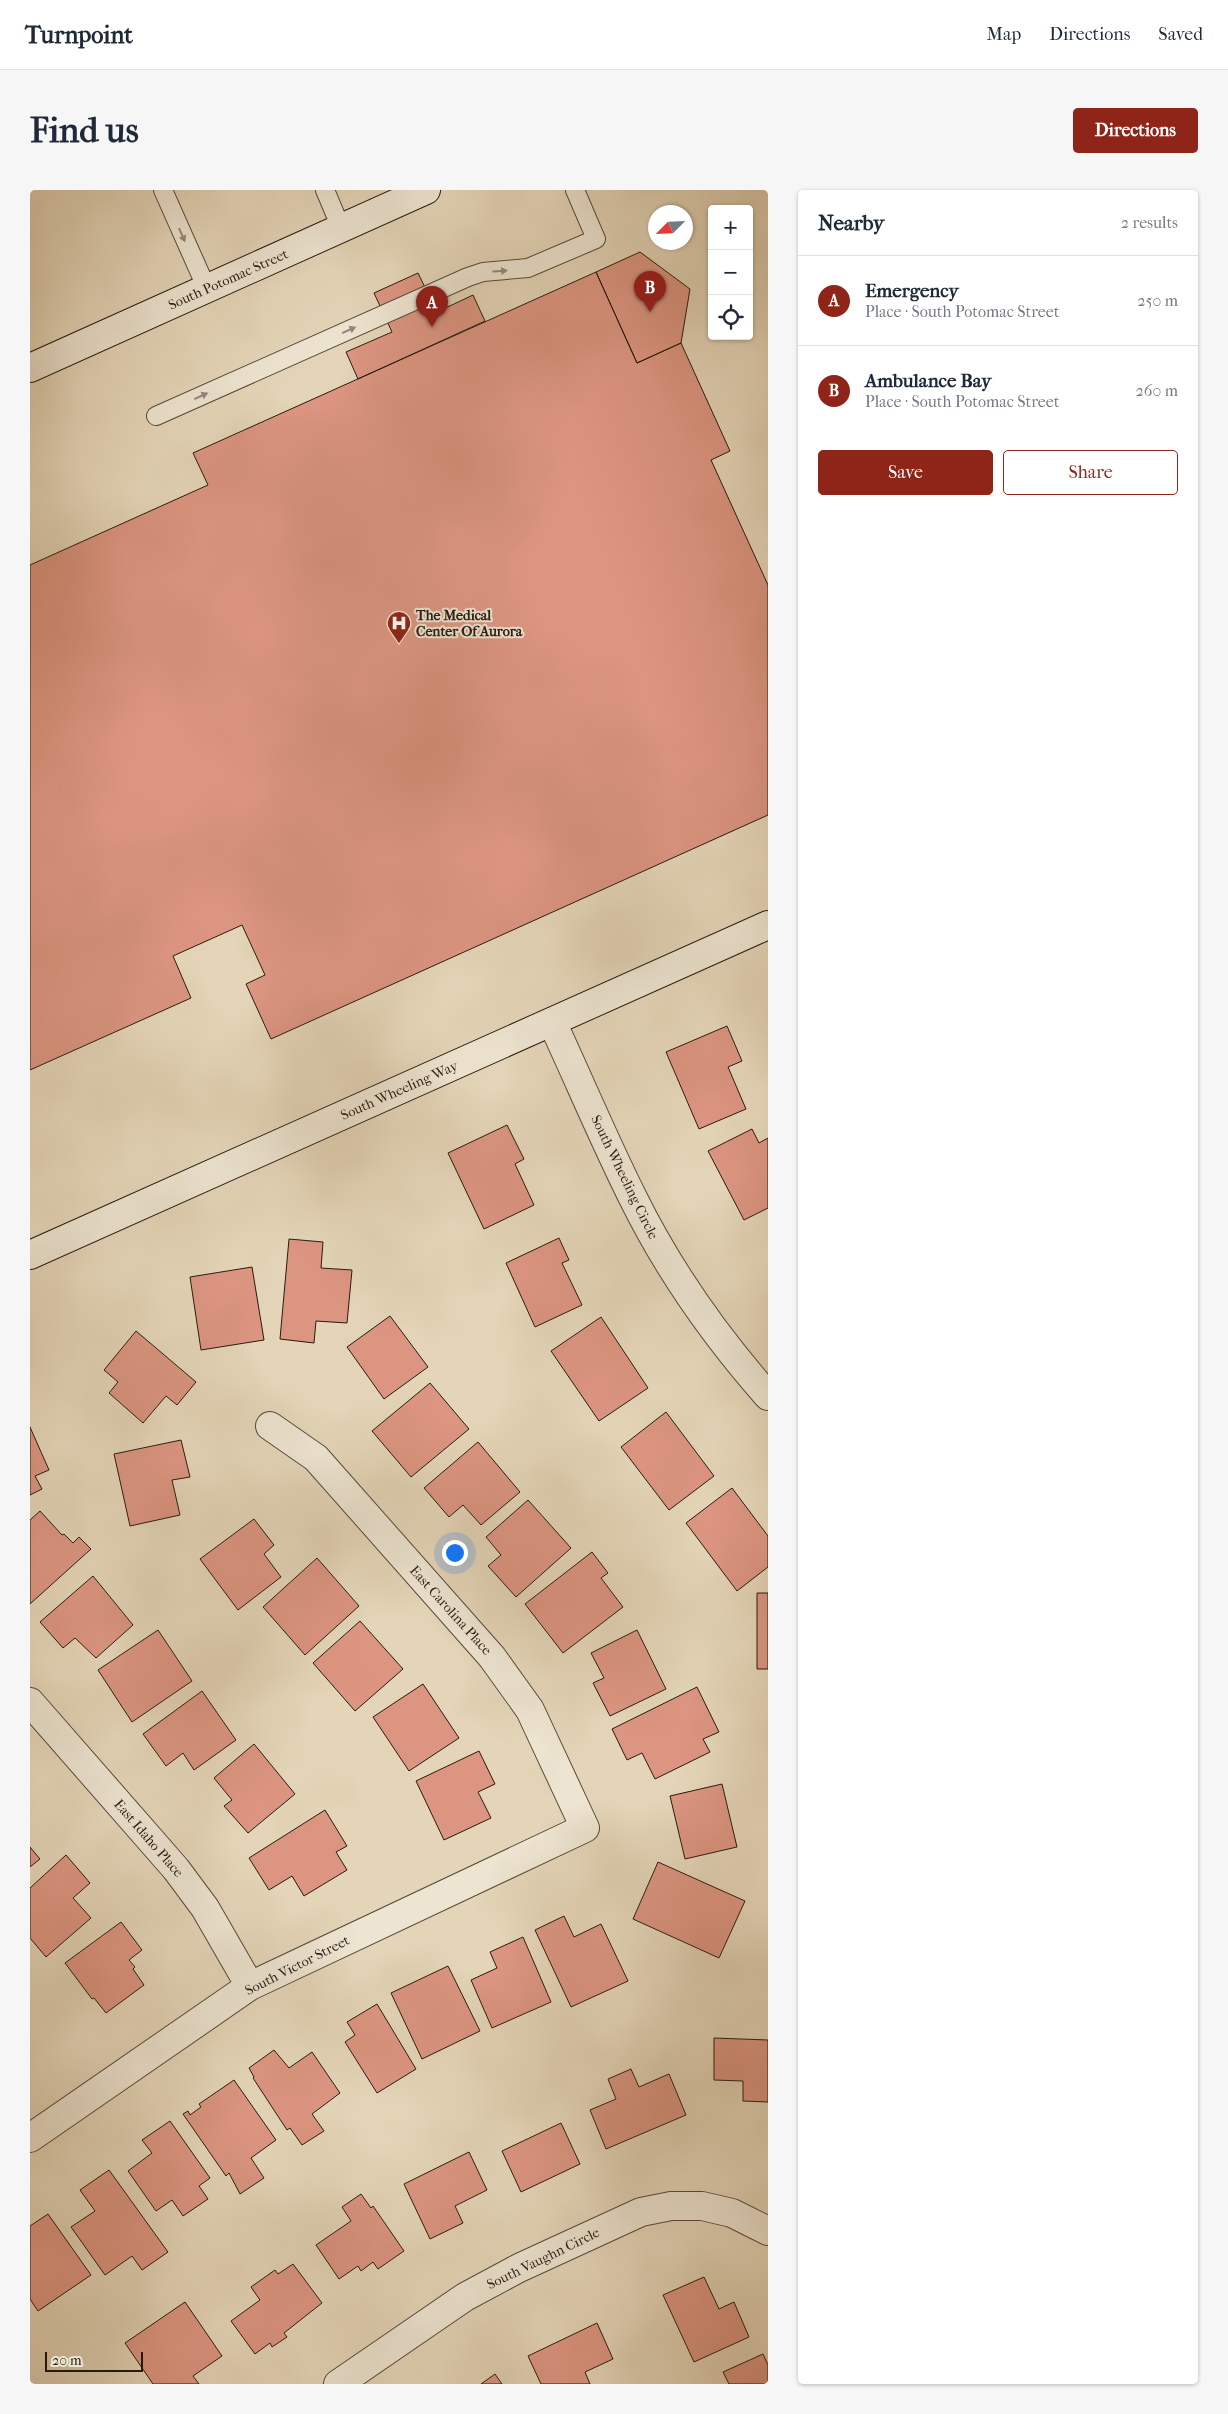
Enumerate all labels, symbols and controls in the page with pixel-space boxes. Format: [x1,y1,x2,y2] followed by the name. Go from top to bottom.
[25,21,133,49] text: Turnpoint
[987,24,1021,45] text: Map
[1049,24,1130,45] text: Directions
[1158,24,1203,45] text: Saved
[1073,108,1198,153] button: Directions
[30,110,139,151] text: Find us
[648,205,693,250] north arrow
[708,205,753,340] map controls
[708,205,753,250] button: +
[818,211,884,235] text: Nearby
[1121,213,1178,232] text: 2 results
[179,228,187,242] one-way arrow
[166,245,291,314] street label: South Potomac Street
[708,250,753,295] button: −
[492,267,508,275] one-way arrow
[634,271,666,312] pin: B
[865,280,959,302] text: Emergency
[416,286,448,327] pin: A
[829,291,839,310] text: A
[1137,291,1178,310] text: 250 m
[708,295,753,340] button: locate
[865,302,1059,321] text: Place · South Potomac Street
[342,325,356,333] one-way arrow
[865,370,991,392] text: Ambulance Bay
[829,381,839,400] text: B
[1136,381,1178,400] text: 260 m
[194,392,208,400] one-way arrow
[865,392,1059,411] text: Place · South Potomac Street
[818,450,993,495] button: Save
[1003,450,1178,495] button: Share
[415,607,523,640] place label: The Medical Center Of Aurora
[386,610,412,644] hospital icon: The Medical Center Of Aurora
[338,1057,461,1124] street label: South Wheeling Way
[587,1112,662,1242] street label: South Wheeling Circle
[442,1540,468,1566] your location
[406,1562,495,1659] street label: East Carolina Place
[110,1796,187,1881] street label: East Idaho Place
[242,1932,352,1999] street label: South Victor Street
[484,2224,602,2293] street label: South Vaughn Circle
[45,2349,142,2372] scale bar
[52,2352,82,2369] text: 20 m

